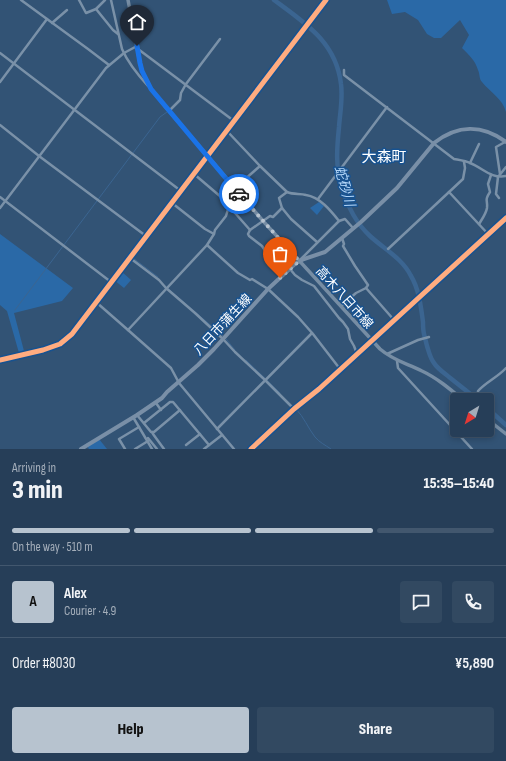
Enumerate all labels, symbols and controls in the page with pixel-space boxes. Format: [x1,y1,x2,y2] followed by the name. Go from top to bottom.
[120,5,154,46] pin
[126,11,148,33] icon: home
[361,148,407,167] district label: 大森町
[331,164,359,211] water label: 蛇砂川
[219,174,259,214] courier
[228,183,250,205] icon: car
[263,237,297,278] pin
[269,243,291,265] icon: bag
[312,263,376,332] street label: 高木八日市線
[190,291,255,359] street label: 八日市蒲生線
[450,393,494,437] north arrow
[450,393,494,437] map controls
[12,460,56,476] text: Arriving in
[424,474,494,493] text: 15:35–15:40
[12,475,63,506] text: 3 min
[12,539,93,555] text: On the way · 510 m
[400,581,442,623] button: chat
[452,581,494,623] button: phone
[64,584,87,603] text: Alex
[29,592,37,611] text: A
[64,603,116,619] text: Courier · 4.9
[12,654,76,673] text: Order #8030
[455,654,494,673] text: ¥5,890
[12,707,249,753] button: Help
[257,707,494,753] button: Share

